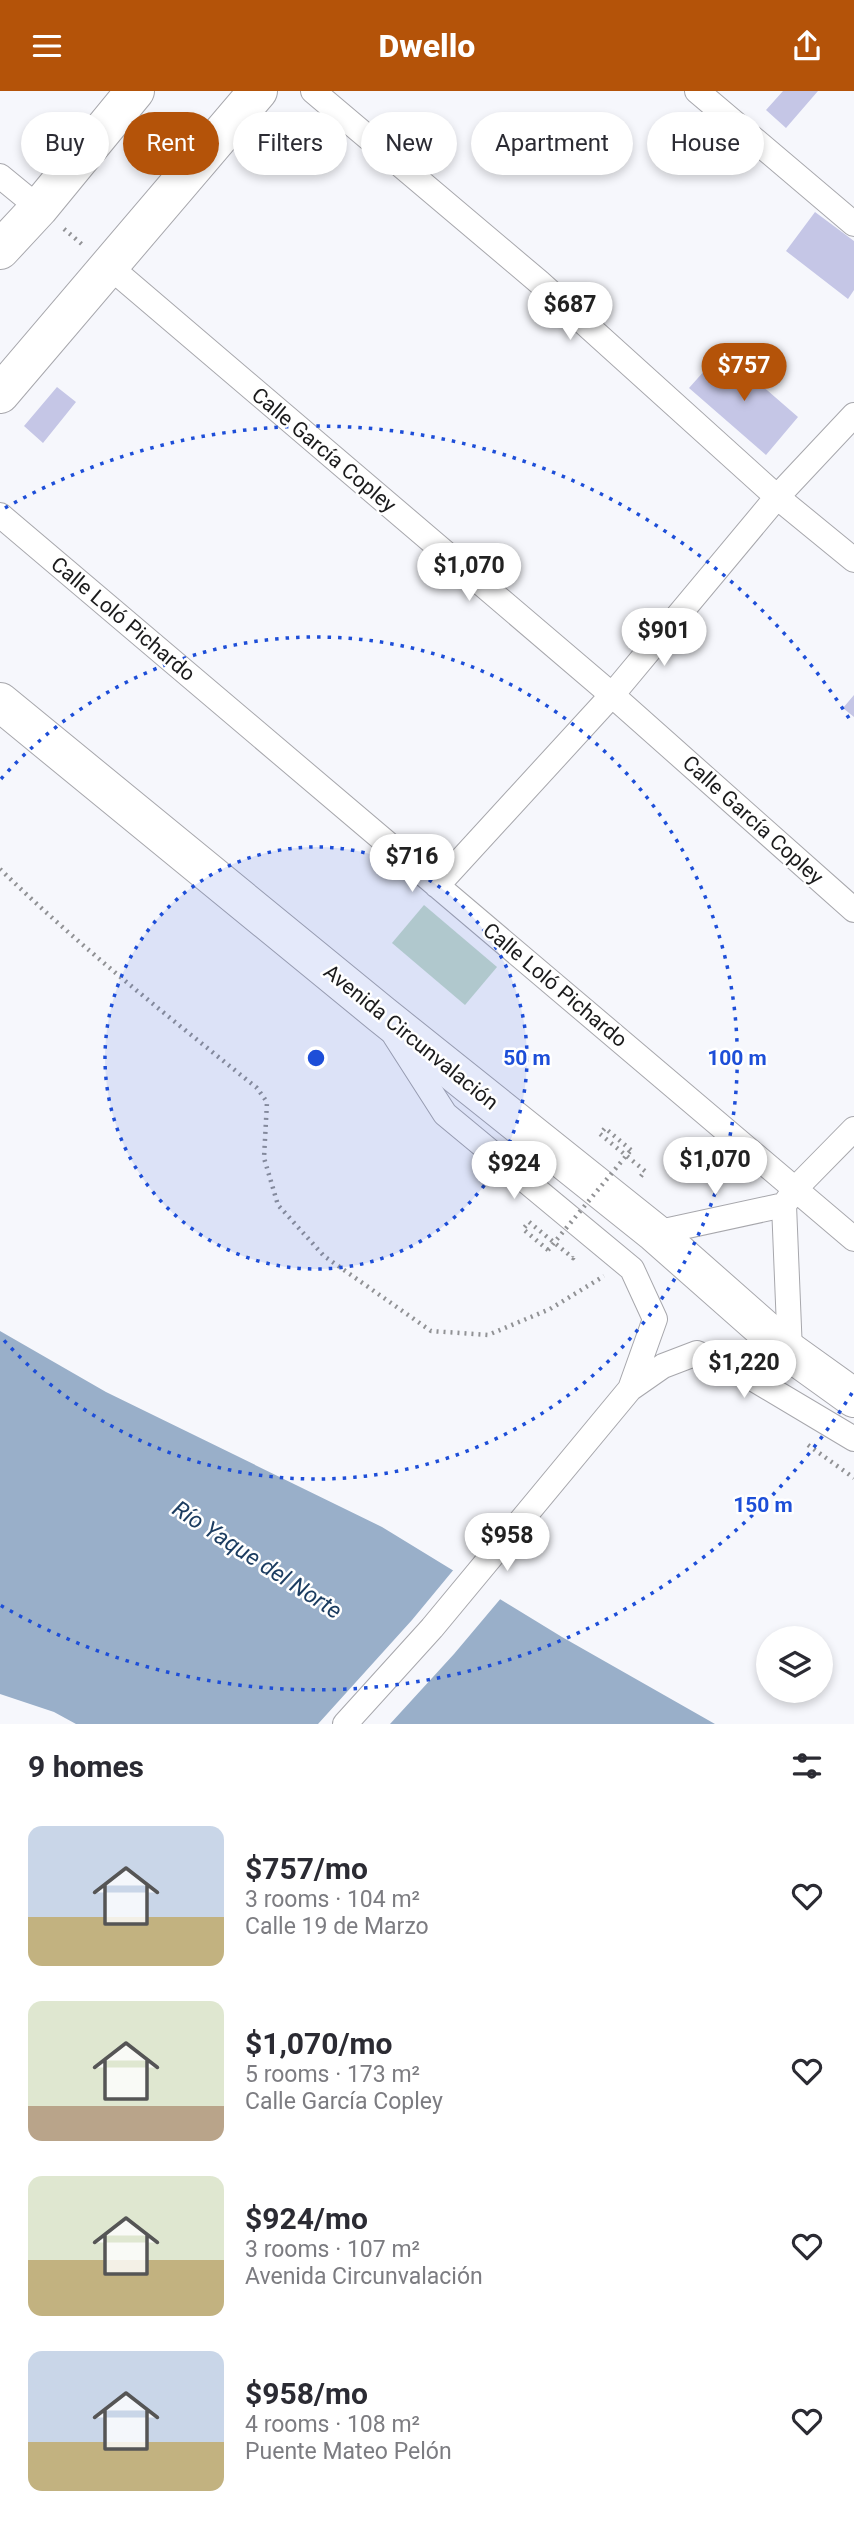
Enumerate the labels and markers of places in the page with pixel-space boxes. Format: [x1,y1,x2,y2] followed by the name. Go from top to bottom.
[529,282,611,342] pin: $687
[703,343,785,403] pin: $757
[412,543,526,603] pin: $1,070
[623,609,705,668] pin: $901
[371,835,453,894] pin: $716
[304,1046,328,1070] centre of rings
[658,1137,772,1197] pin: $1,070
[473,1141,555,1201] pin: $924
[687,1341,801,1400] pin: $1,220
[466,1513,548,1573] pin: $958

